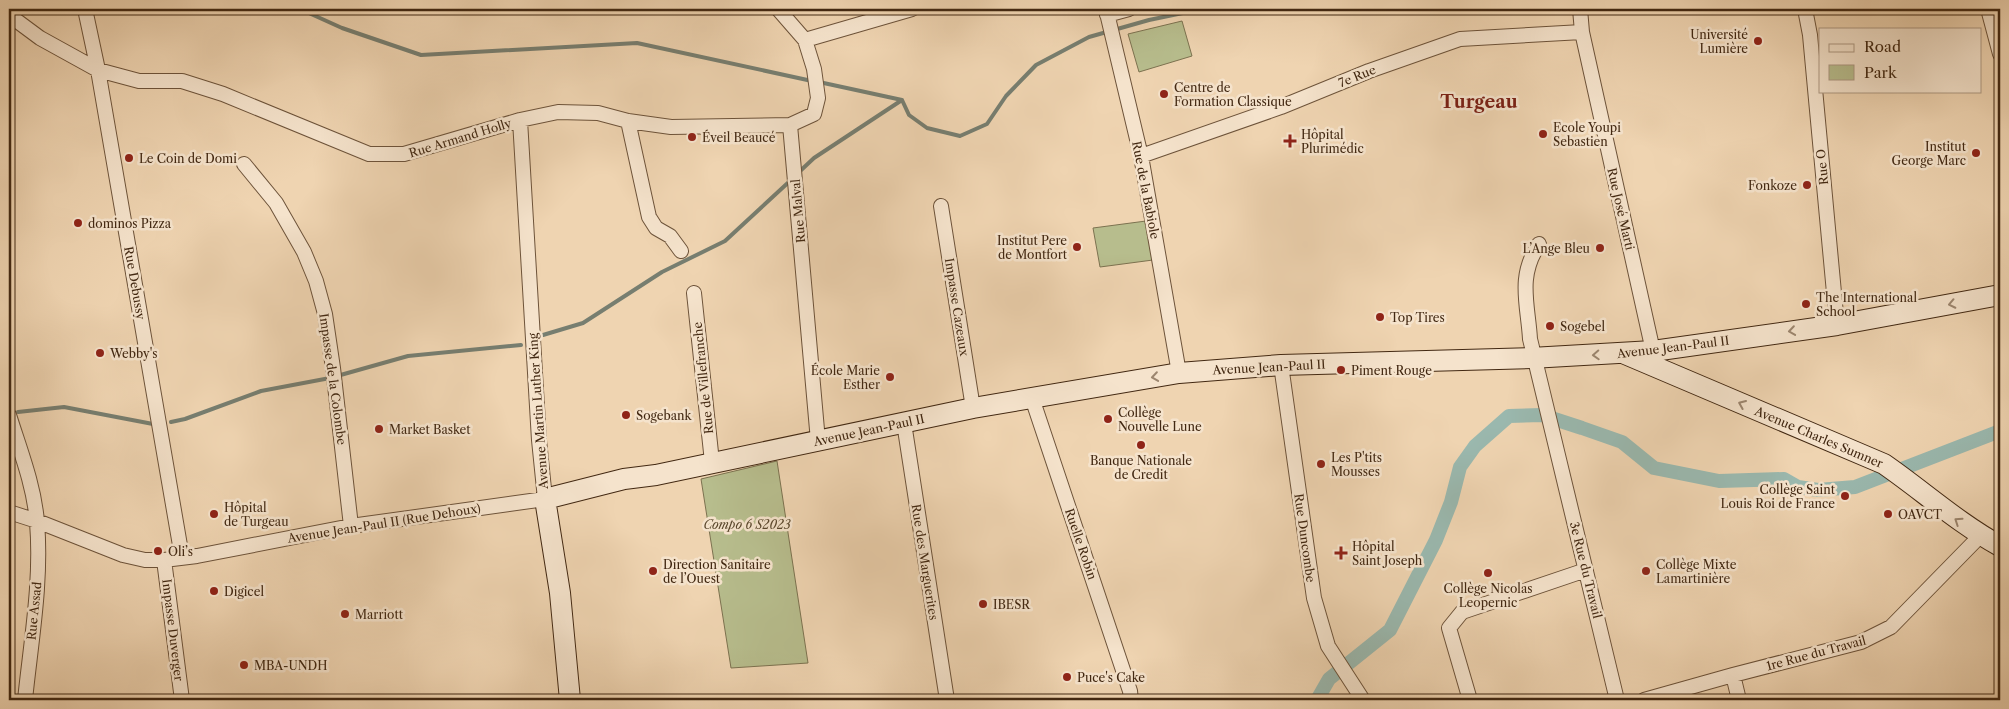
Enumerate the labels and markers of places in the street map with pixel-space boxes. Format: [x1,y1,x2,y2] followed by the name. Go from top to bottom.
[1690,27,1748,56] place label: Université Lumière
[1752,35,1764,47] marker: Université Lumière
[1174,80,1292,109] place label: Centre de Formation Classique
[1158,88,1170,100] marker: Centre de Formation Classique
[1553,120,1621,149] place label: Ecole Youpi Sebastien
[1301,127,1364,156] place label: Hôpital Plurimédic
[1537,128,1549,140] marker: Ecole Youpi Sebastien
[702,129,776,145] place label: Éveil Beaucé
[686,131,698,143] marker: Éveil Beaucé
[1283,134,1297,148] marker: Hôpital Plurimédic
[1892,139,1967,168] place label: Institut George Marc
[1970,147,1982,159] marker: Institut George Marc
[139,151,237,166] place label: Le Coin de Domi
[123,152,135,164] marker: Le Coin de Domi
[1748,178,1797,193] place label: Fonkoze
[1801,179,1813,191] marker: Fonkoze
[88,216,172,231] place label: dominos Pizza
[72,217,84,229] marker: dominos Pizza
[997,233,1068,262] place label: Institut Pere de Montfort
[1071,241,1083,253] marker: Institut Pere de Montfort
[1522,241,1591,256] place label: L’Ange Bleu
[1594,242,1606,254] marker: L’Ange Bleu
[1816,290,1917,319] place label: The International School
[1800,298,1812,310] marker: The International School
[1390,310,1445,325] place label: Top Tires
[1374,311,1386,323] marker: Top Tires
[1560,319,1606,334] place label: Sogebel
[1544,320,1556,332] marker: Sogebel
[109,346,157,361] place label: Webby's
[94,347,106,359] marker: Webby's
[811,362,880,392] place label: École Marie Esther
[1351,363,1432,378] place label: Piment Rouge
[1335,364,1347,376] marker: Piment Rouge
[884,371,896,383] marker: École Marie Esther
[1118,405,1202,434] place label: Collège Nouvelle Lune
[636,408,693,423] place label: Sogebank
[620,409,632,421] marker: Sogebank
[1102,413,1114,425] marker: Collège Nouvelle Lune
[389,422,471,437] place label: Market Basket
[373,423,385,435] marker: Market Basket
[1135,439,1147,451] marker: Banque Nationale de Credit
[1331,450,1382,479] place label: Les P'tits Mousses
[1090,453,1192,482] place label: Banque Nationale de Credit
[1315,458,1327,470] marker: Les P'tits Mousses
[1721,482,1836,511] place label: Collège Saint Louis Roi de France
[1839,490,1851,502] marker: Collège Saint Louis Roi de France
[224,500,289,529] place label: Hôpital de Turgeau
[1898,507,1942,522] place label: OAVCT
[208,508,220,520] marker: Hôpital de Turgeau
[1882,508,1894,520] marker: OAVCT
[1352,539,1423,568] place label: Hôpital Saint Joseph
[168,544,193,559] place label: Oli’s
[152,545,164,557] marker: Oli’s
[1334,546,1348,560] marker: Hôpital Saint Joseph
[663,557,771,586] place label: Direction Sanitaire de l’Ouest
[1656,557,1737,586] place label: Collège Mixte Lamartinière
[647,565,659,577] marker: Direction Sanitaire de l’Ouest
[1640,565,1652,577] marker: Collège Mixte Lamartinière
[1482,567,1494,579] marker: Collège Nicolas Leopernic
[1444,581,1532,610] place label: Collège Nicolas Leopernic
[224,584,264,599] place label: Digicel
[208,585,220,597] marker: Digicel
[993,597,1031,612] place label: IBESR
[977,598,989,610] marker: IBESR
[355,607,404,622] place label: Marriott
[339,608,351,620] marker: Marriott
[254,658,327,673] place label: MBA-UNDH
[238,659,250,671] marker: MBA-UNDH
[1077,670,1145,685] place label: Puce's Cake
[1061,671,1073,683] marker: Puce's Cake

